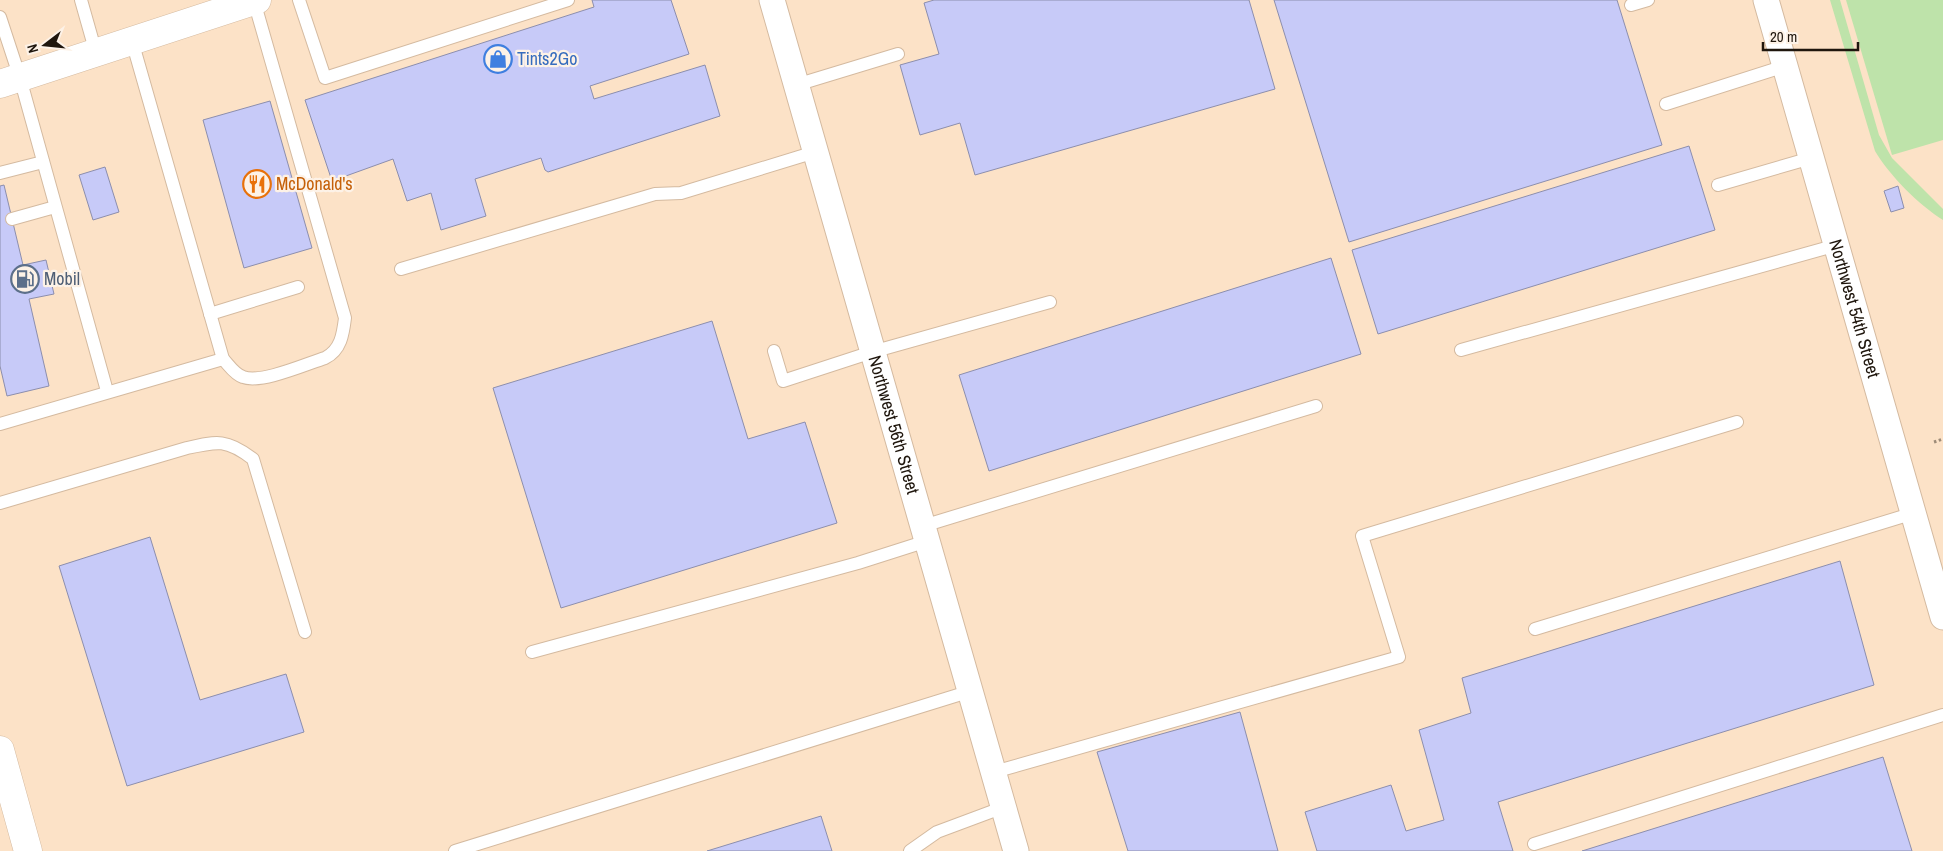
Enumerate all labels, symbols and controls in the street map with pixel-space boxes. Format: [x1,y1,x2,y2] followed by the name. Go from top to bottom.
[20,20,70,70] north arrow
[1763,20,1858,52] scale bar
[1770,26,1797,47] text: 20 m
[23,42,42,55] text: N
[483,44,513,74] shop icon: Tints2Go
[517,46,577,71] place label: Tints2Go
[242,169,272,199] restaurant icon: McDonald's
[276,171,353,196] place label: McDonald's
[1823,236,1887,381] street label: Northwest 54th Street
[10,264,40,294] fuel station icon: Mobil
[44,266,80,291] place label: Mobil
[863,353,926,497] street label: Northwest 56th Street

